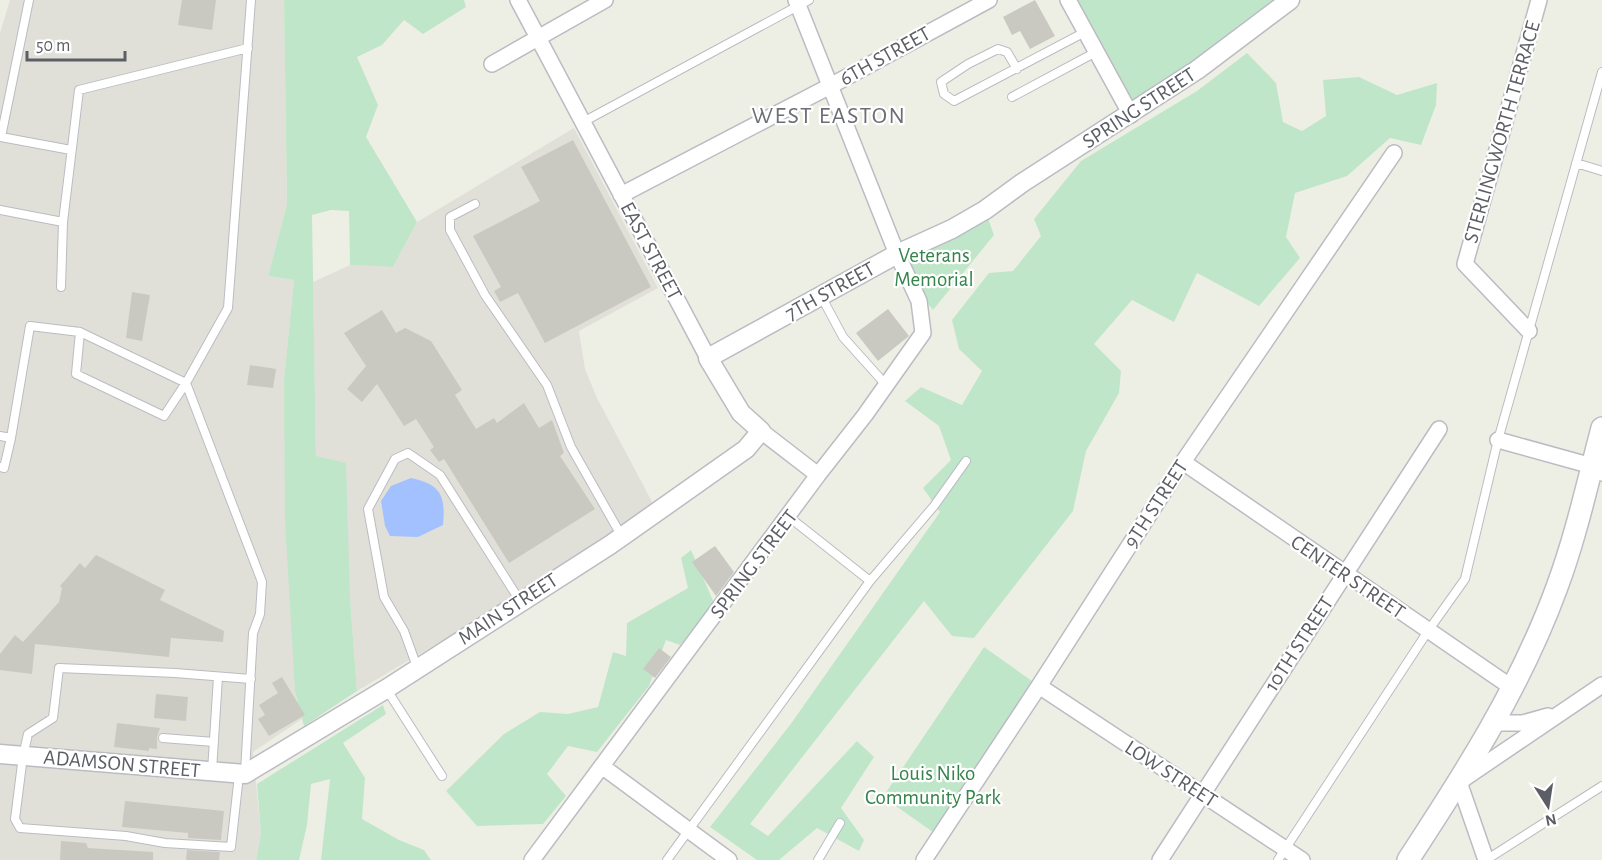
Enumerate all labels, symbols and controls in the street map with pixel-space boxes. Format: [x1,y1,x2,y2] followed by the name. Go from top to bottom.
[1460,19,1544,245] street label: STERLINGWORTH TERRACE
[836,23,934,89] street label: 6TH STREET
[27,24,124,62] scale bar
[36,37,70,55] text: 50 m
[1079,64,1199,152] street label: SPRING STREET
[752,104,906,128] district label: WEST EASTON
[616,199,686,303] street label: EAST STREET
[894,245,974,290] park label: Veterans Memorial
[782,258,878,324] street label: 7TH STREET
[1120,456,1192,552] street label: 9TH STREET
[706,506,802,622] street label: SPRING STREET
[1287,531,1409,623] street label: CENTER STREET
[454,569,562,649] street label: MAIN STREET
[1261,593,1337,695] street label: 10TH STREET
[1121,737,1221,811] street label: LOW STREET
[43,747,201,781] street label: ADAMSON STREET
[865,763,1001,808] park label: Louis Niko Community Park
[1518,776,1578,836] north arrow
[1544,811,1558,829] text: N

